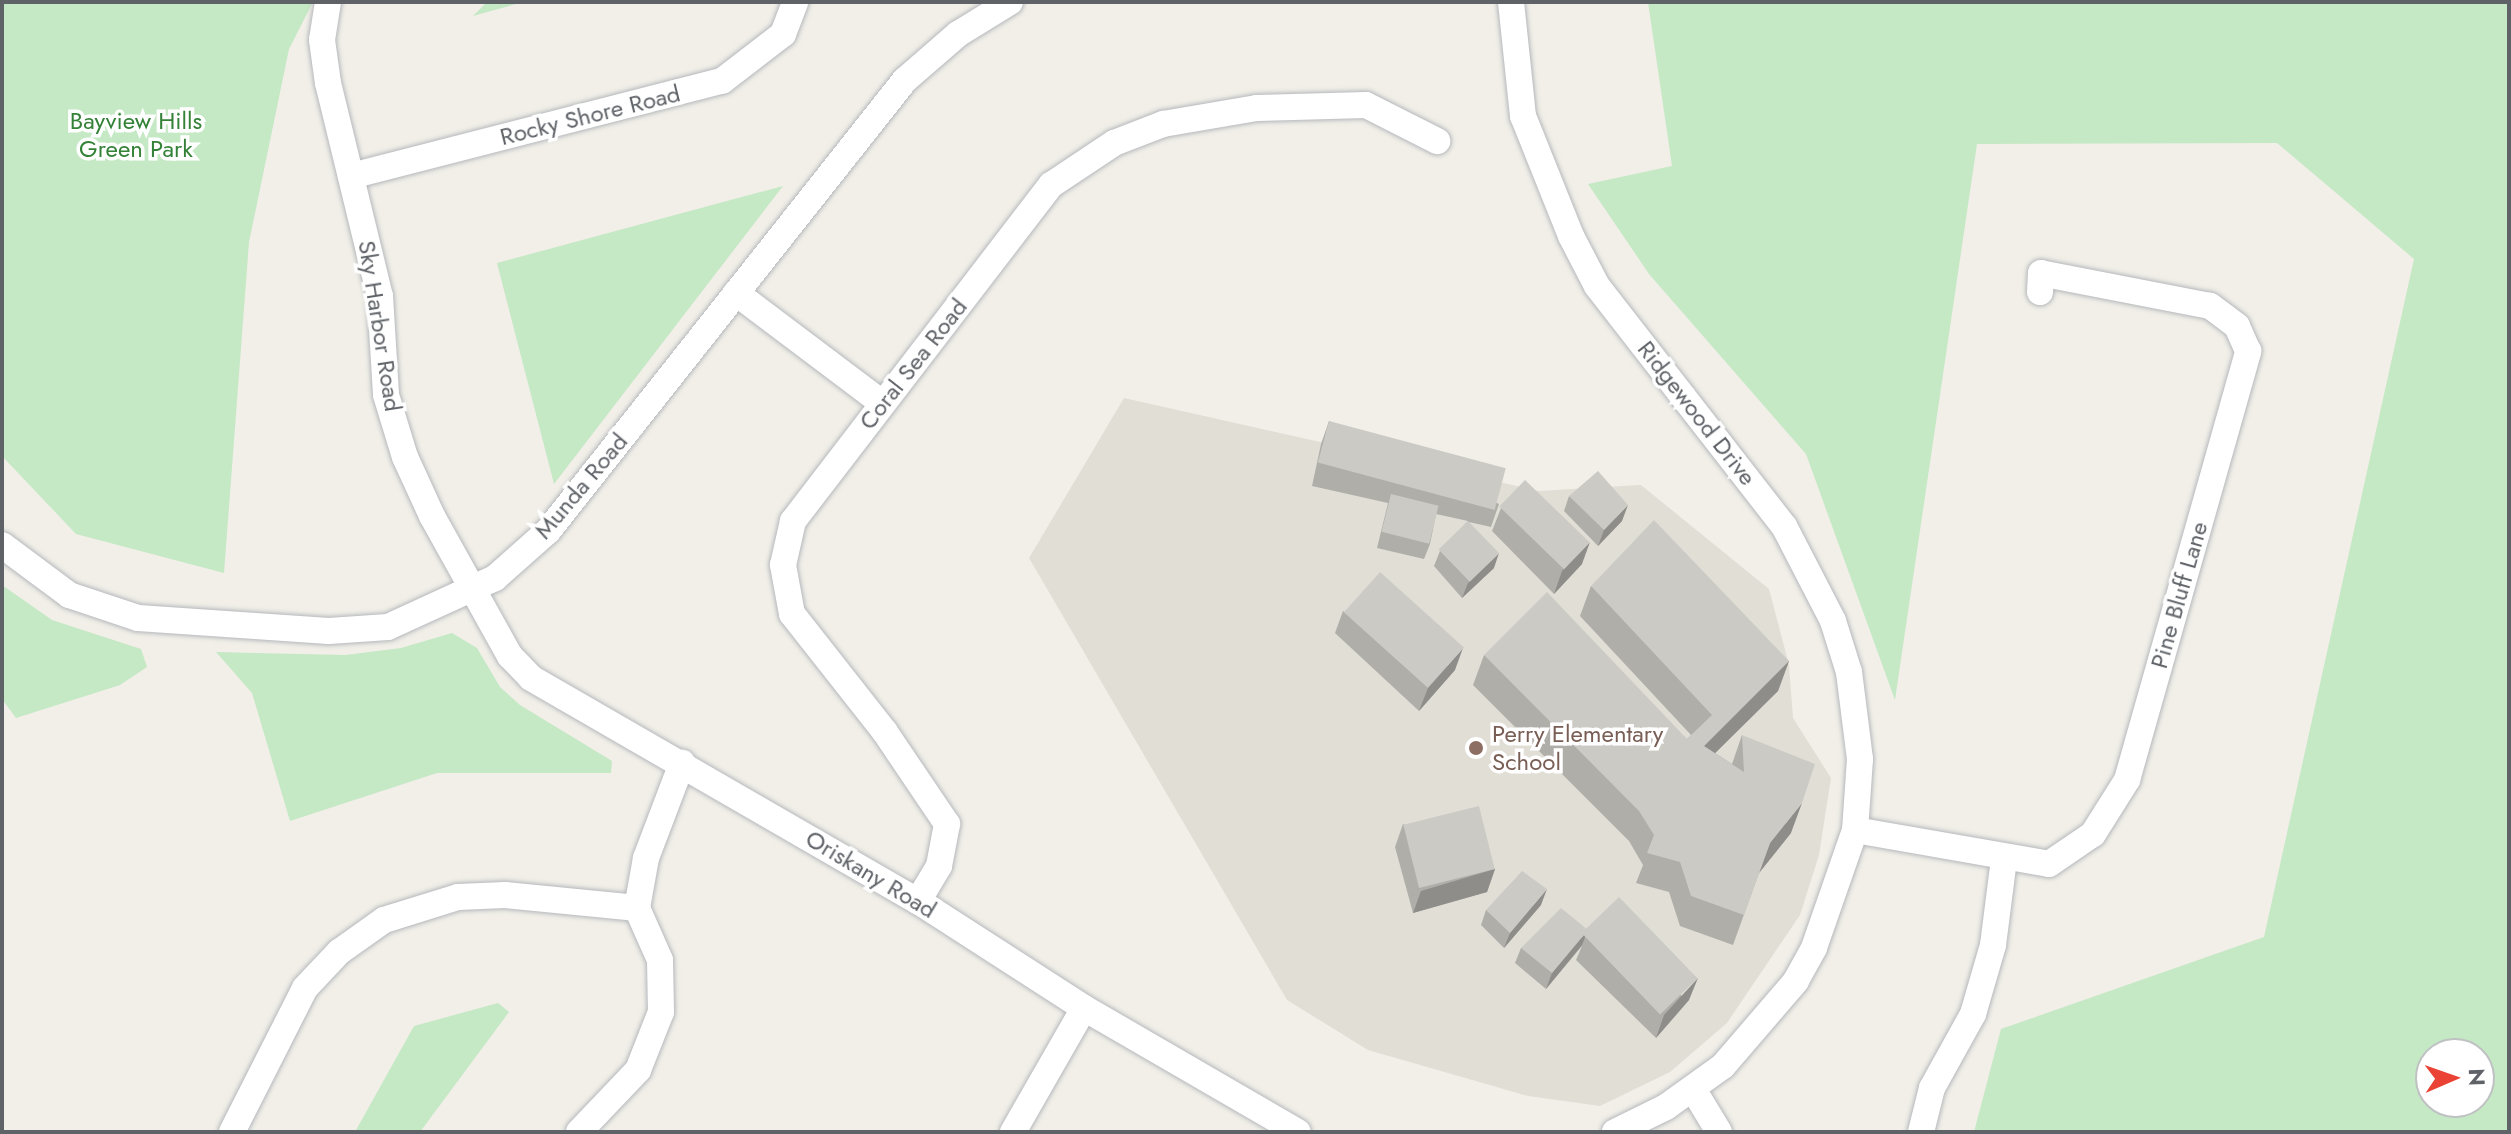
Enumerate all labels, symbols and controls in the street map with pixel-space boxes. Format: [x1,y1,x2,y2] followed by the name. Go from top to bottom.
[497,79,683,151] street label: Rocky Shore Road
[70,107,202,163] park label: Bayview Hills Green Park
[352,238,408,414] street label: Sky Harbor Road
[853,293,973,435] street label: Coral Sea Road
[1632,335,1762,491] street label: Ridgewood Drive
[529,427,633,545] street label: Munda Road
[2144,518,2214,672] street label: Pine Bluff Lane
[1492,720,1663,776] place label: Perry Elementary School
[1467,739,1485,757] marker: Perry Elementary School
[800,824,942,924] street label: Oriskany Road
[2415,1038,2495,1118] north arrow
[2461,1068,2493,1087] text: N

